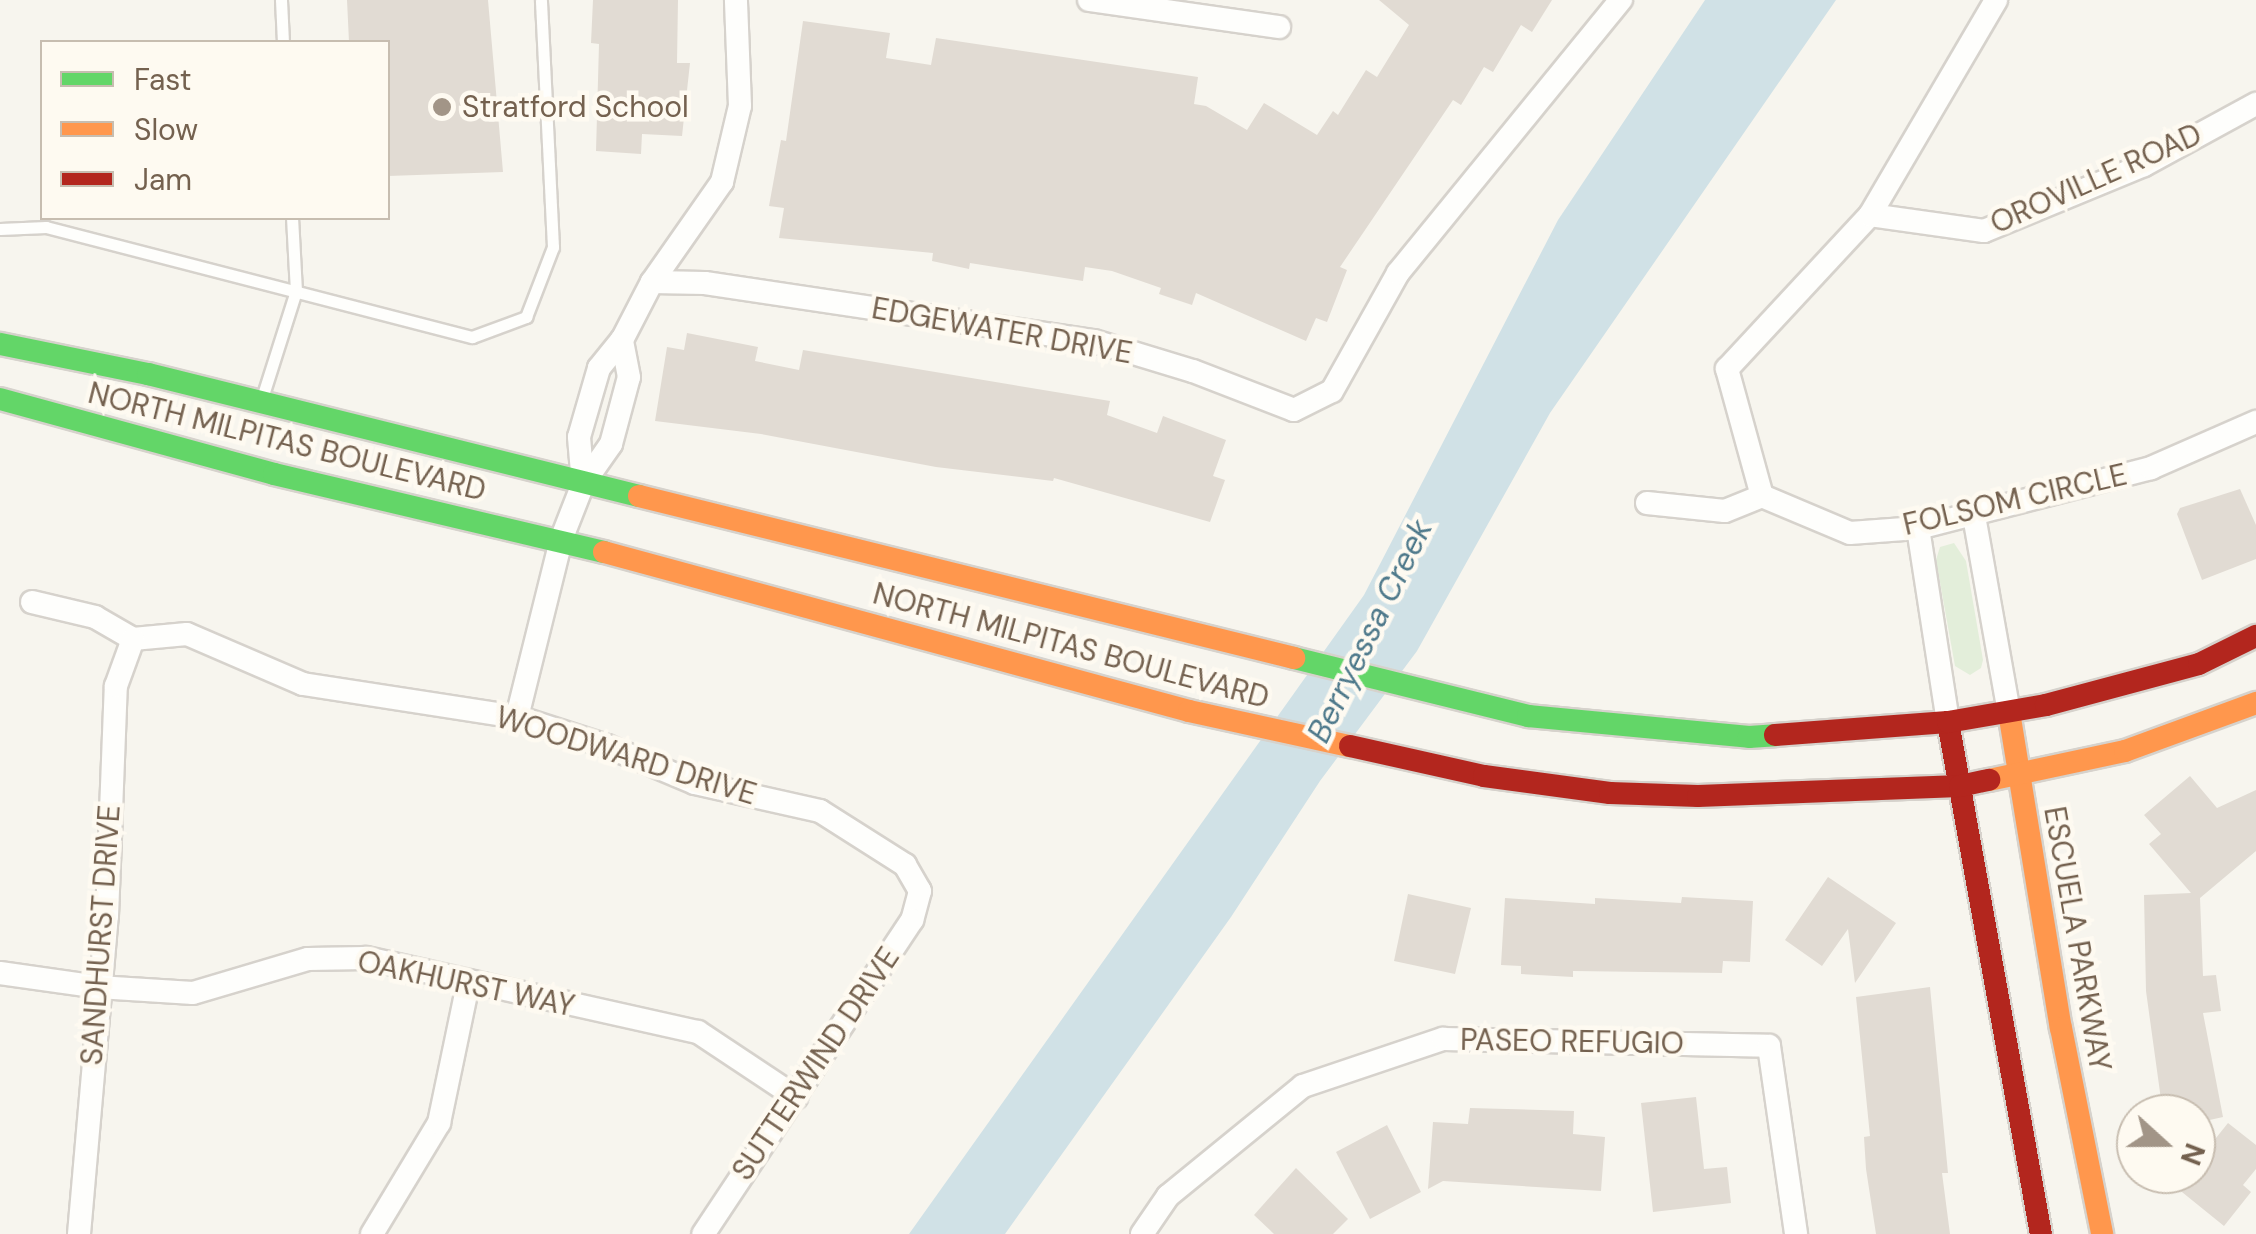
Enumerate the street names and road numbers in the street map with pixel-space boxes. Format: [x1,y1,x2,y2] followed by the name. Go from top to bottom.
[1985,116,2207,242] street label: OROVILLE ROAD
[869,290,1135,372] street label: EDGEWATER DRIVE
[84,375,490,509] street label: NORTH MILPITAS BOULEVARD
[1900,457,2130,543] street label: FOLSOM CIRCLE
[869,576,1273,716] street label: NORTH MILPITAS BOULEVARD
[491,699,761,813] street label: WOODWARD DRIVE
[74,804,128,1066] street label: SANDHURST DRIVE
[2036,804,2118,1074] street label: ESCUELA PARKWAY
[725,941,907,1187] street label: SUTTERWIND DRIVE
[354,943,578,1025] street label: OAKHURST WAY
[1460,1022,1684,1062] street label: PASEO REFUGIO

